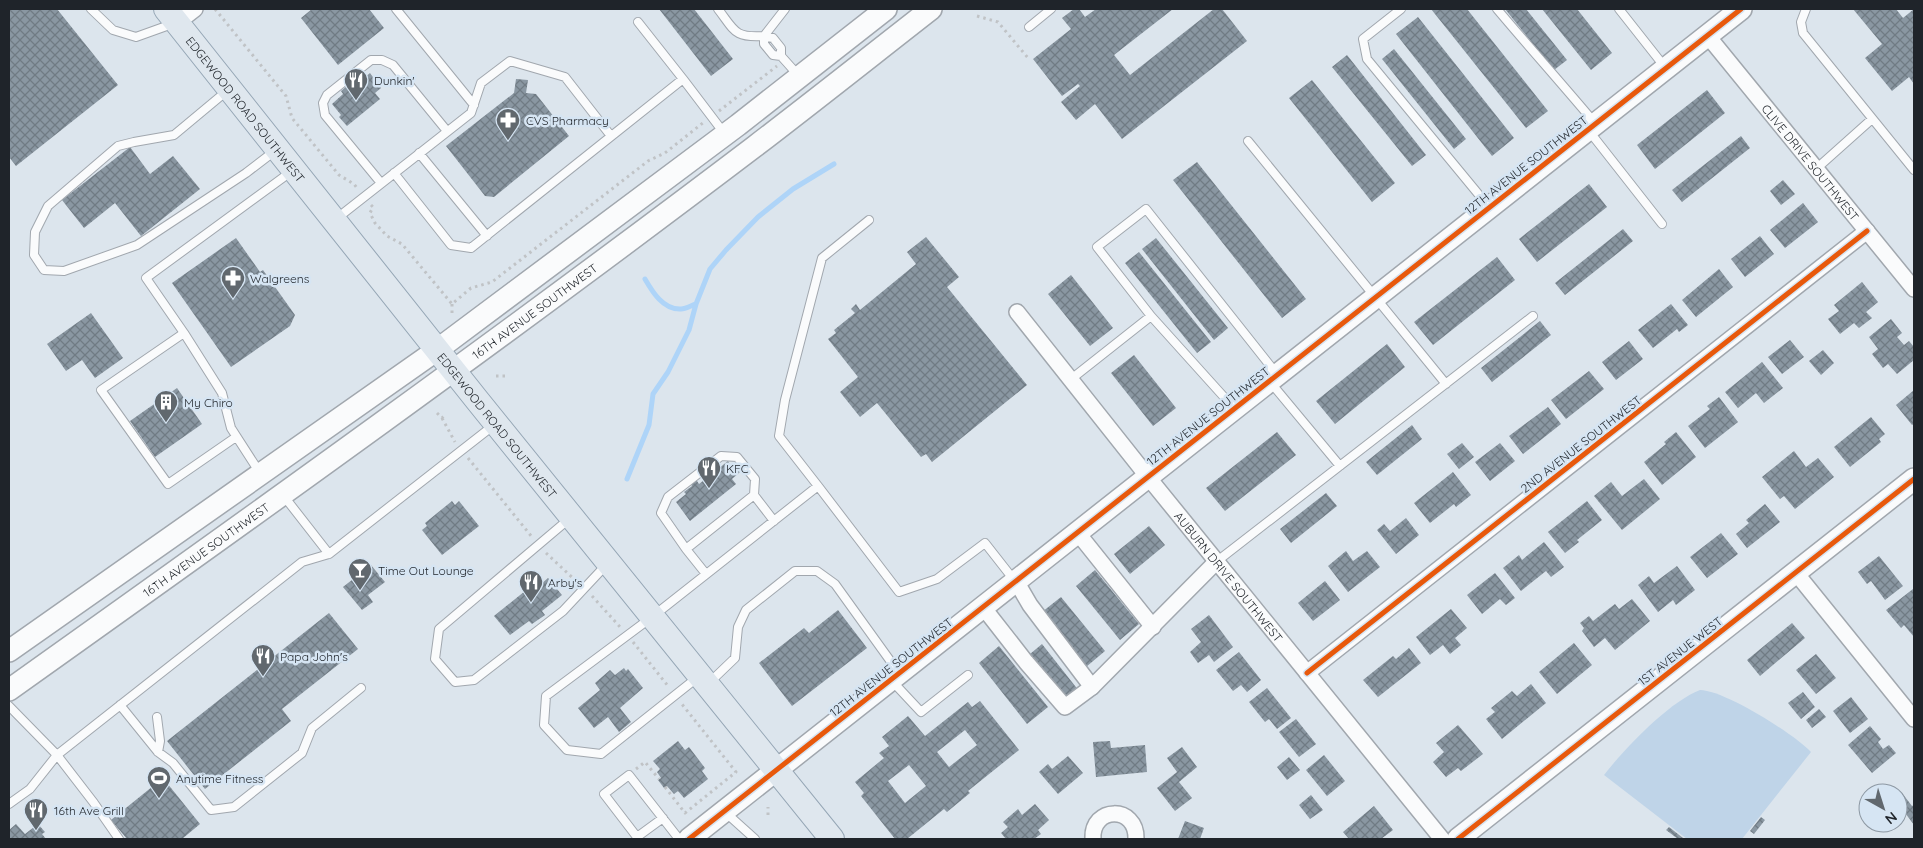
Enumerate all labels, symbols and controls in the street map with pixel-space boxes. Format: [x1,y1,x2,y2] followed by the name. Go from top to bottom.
[183,33,308,185] street label: EDGEWOOD ROAD SOUTHWEST
[343,67,369,101] restaurant icon: Dunkin'
[374,73,415,88] place label: Dunkin'
[1759,101,1863,223] street label: CLIVE DRIVE SOUTHWEST
[495,107,521,141] pharmacy icon: CVS Pharmacy
[1462,112,1590,218] street label: 12TH AVENUE SOUTHWEST
[526,113,609,128] place label: CVS Pharmacy
[469,260,600,362] street label: 16TH AVENUE SOUTHWEST
[220,265,246,299] pharmacy icon: Walgreens
[250,271,310,286] place label: Walgreens
[435,349,560,501] street label: EDGEWOOD ROAD SOUTHWEST
[1144,363,1272,469] street label: 12TH AVENUE SOUTHWEST
[153,389,179,423] building icon: My Chiro
[1518,392,1644,496] street label: 2ND AVENUE SOUTHWEST
[184,395,233,410] place label: My Chiro
[696,455,722,489] restaurant icon: KFC
[726,461,749,476] place label: KFC
[140,499,272,600] street label: 16TH AVENUE SOUTHWEST
[1172,509,1286,645] street label: AUBURN DRIVE SOUTHWEST
[347,557,373,591] bar icon: Time Out Lounge
[378,563,474,578] place label: Time Out Lounge
[518,569,544,603] restaurant icon: Arby's
[548,575,583,590] place label: Arby's
[1635,613,1725,689] street label: 1ST AVENUE WEST
[827,614,955,720] street label: 12TH AVENUE SOUTHWEST
[250,643,276,677] restaurant icon: Papa John's
[280,649,348,664] place label: Papa John's
[146,765,172,799] sports icon: Anytime Fitness
[176,771,264,786] place label: Anytime Fitness
[1858,783,1908,833] north arrow
[23,797,49,831] restaurant icon: 16th Ave Grill
[54,803,124,818] place label: 16th Ave Grill
[1882,808,1901,828] text: N

